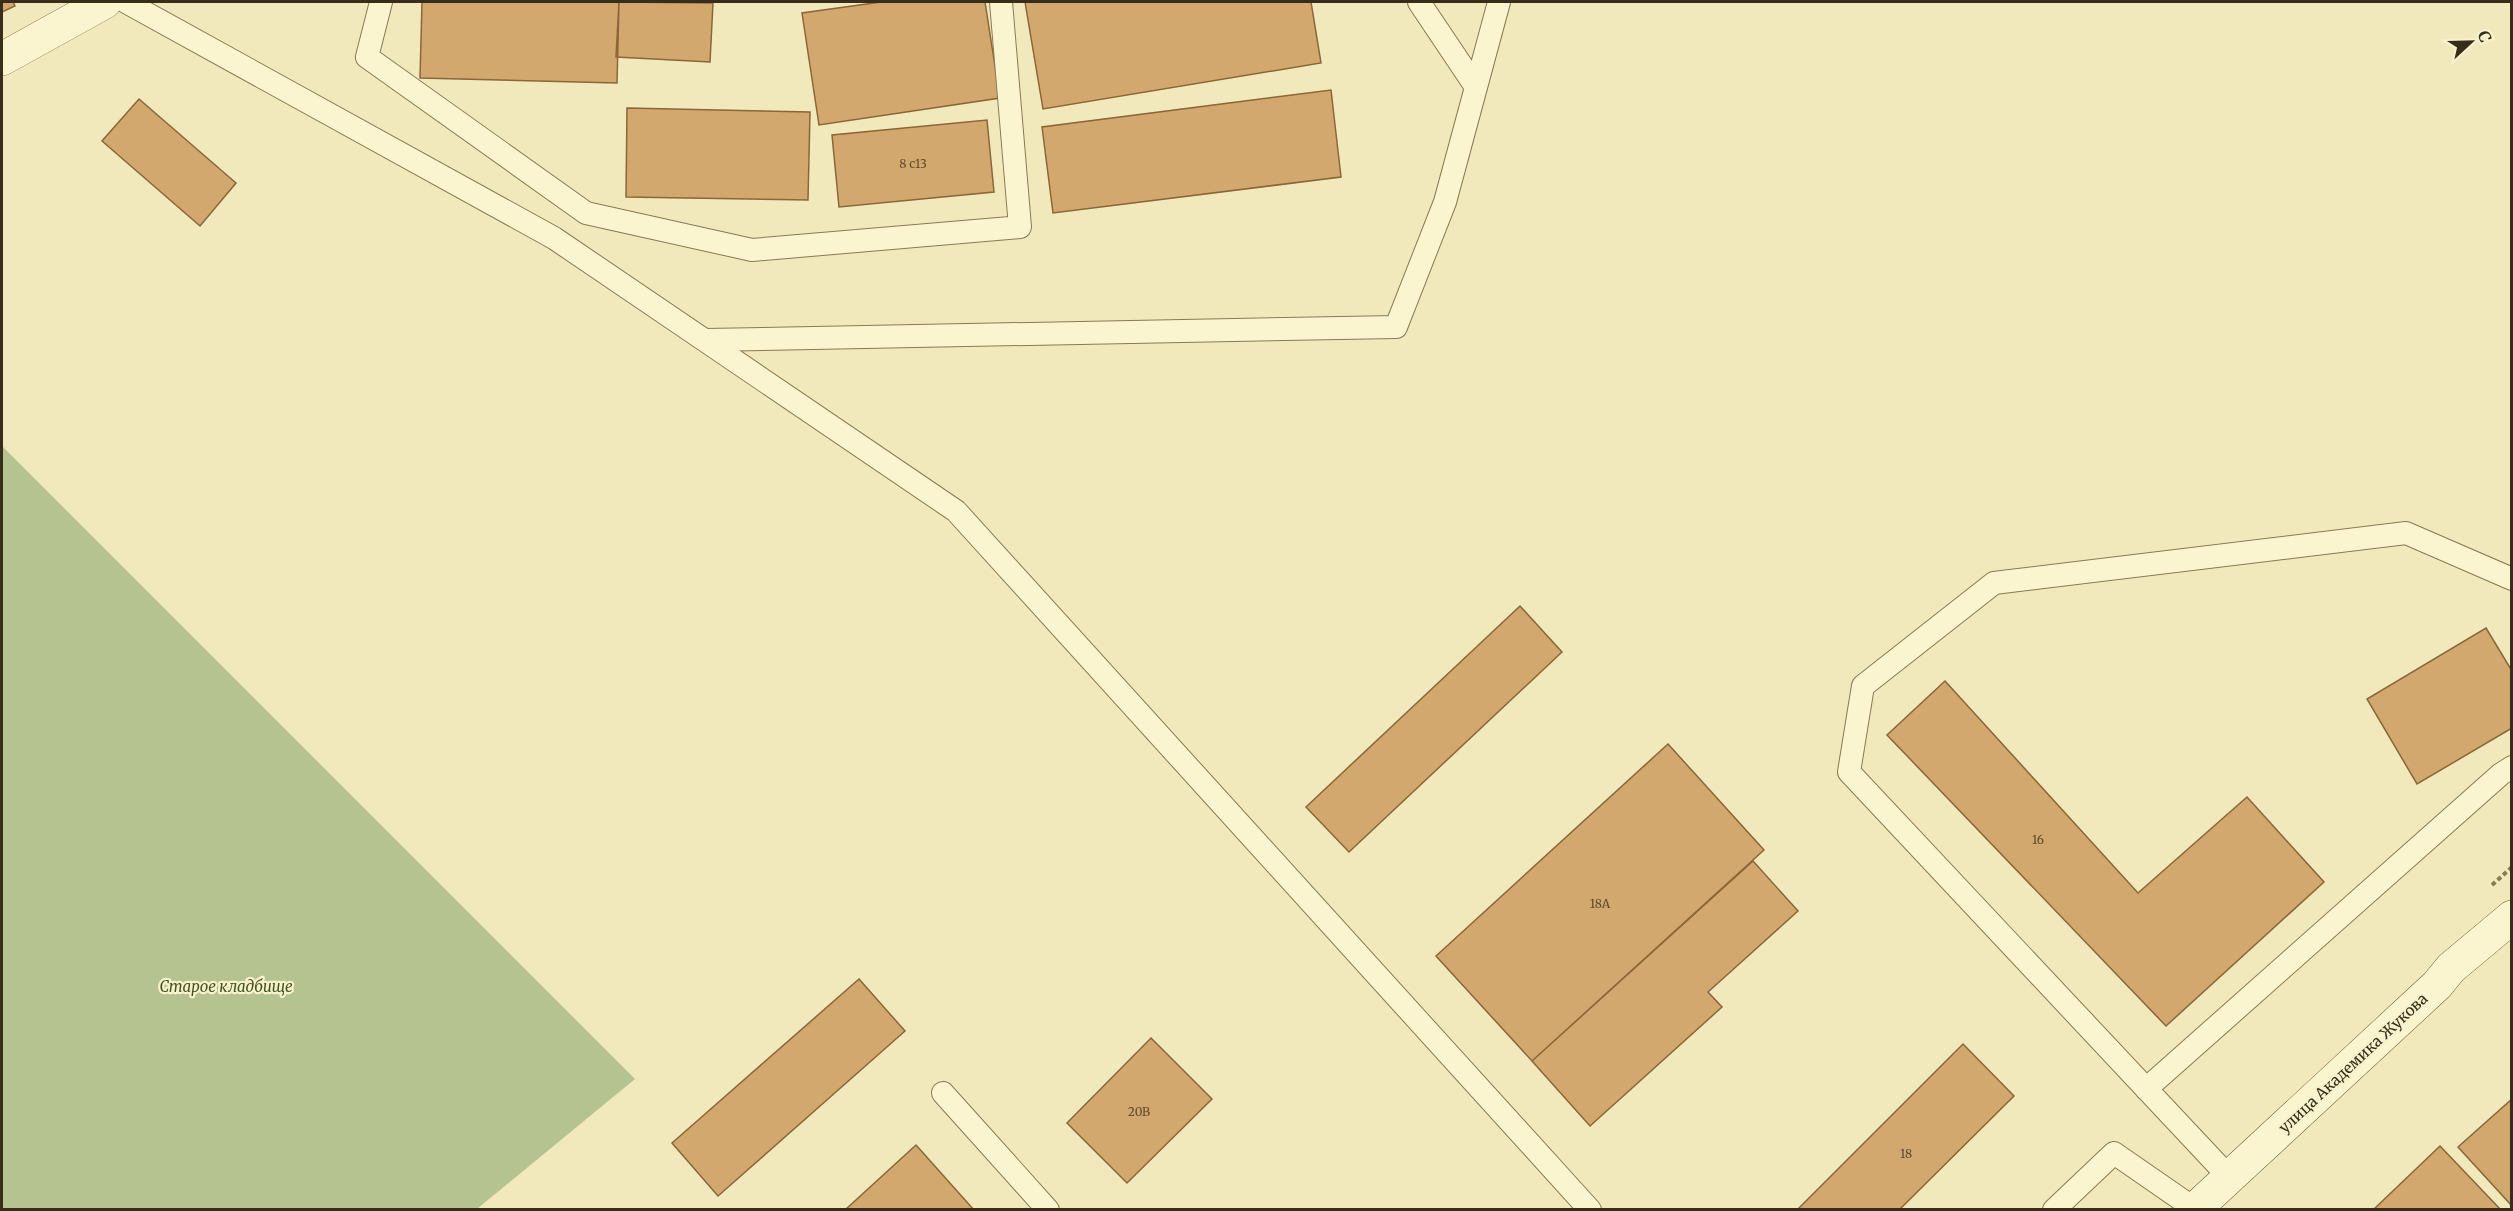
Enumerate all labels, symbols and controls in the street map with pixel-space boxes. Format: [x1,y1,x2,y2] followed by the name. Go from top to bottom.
[2441,12,2501,72] north arrow
[2474,28,2496,45] text: С
[899,156,927,171] house number: 8 с13
[2032,832,2044,847] house number: 16
[1590,896,1611,911] house number: 18А
[159,977,293,996] park label: Старое кладбище
[2275,989,2431,1137] street label: улица Академика Жукова
[1128,1104,1150,1119] house number: 20В
[1900,1146,1912,1161] house number: 18

